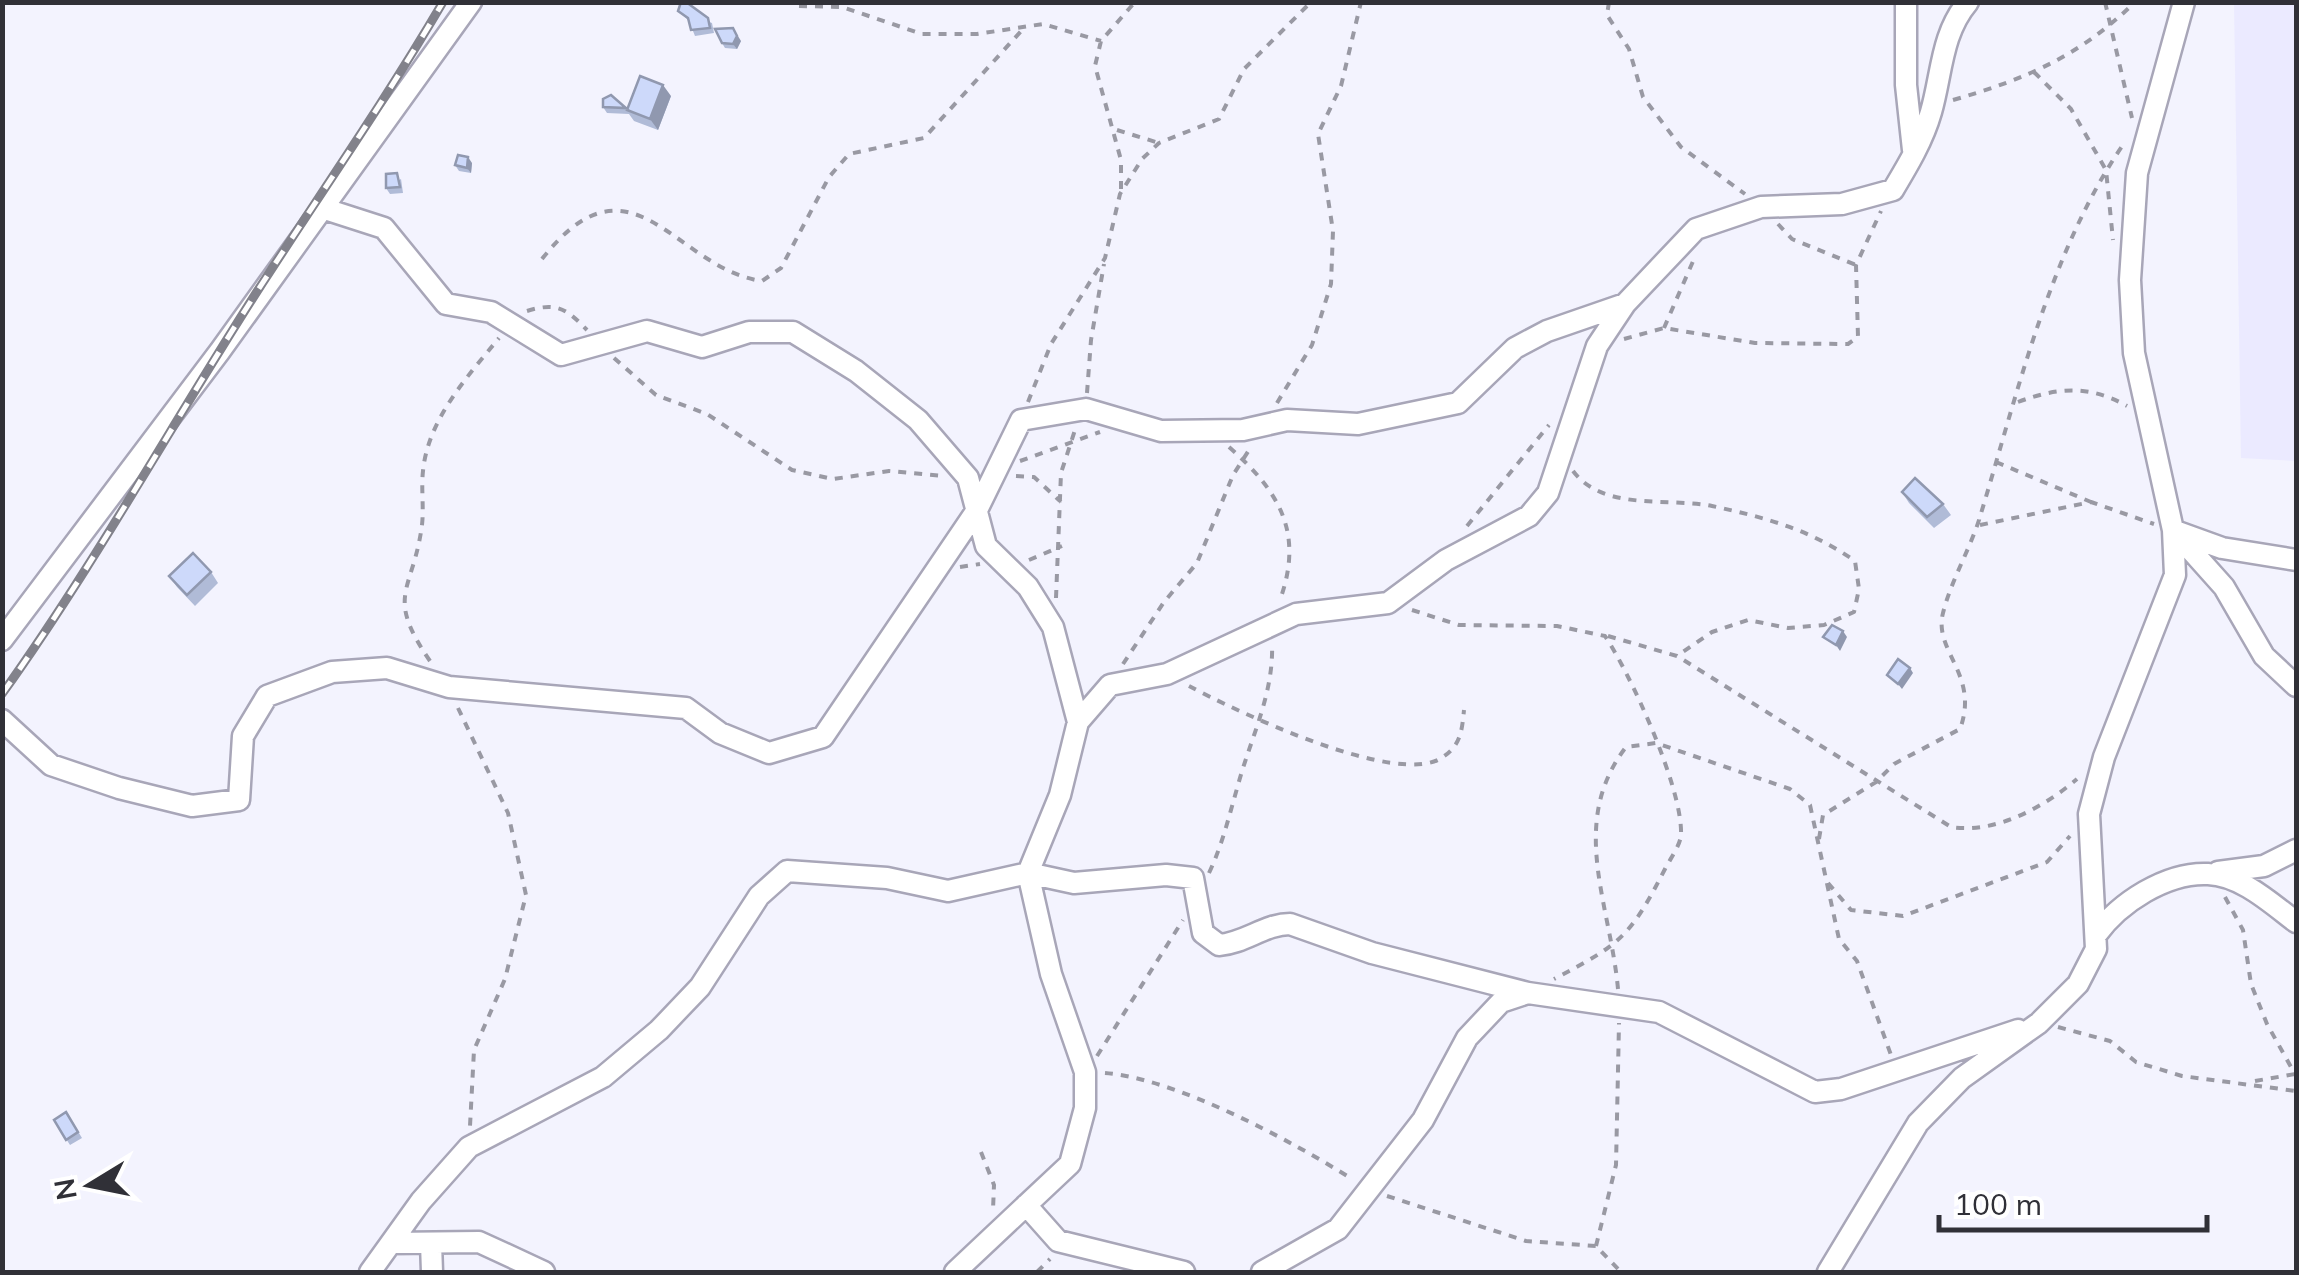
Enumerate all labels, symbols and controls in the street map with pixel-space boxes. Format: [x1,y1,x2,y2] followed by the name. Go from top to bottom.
[40,1135,140,1235] north arrow
[1939,1170,2206,1232] scale bar
[46,1176,84,1203] text: N
[1954,1185,2042,1223] text: 100 m

